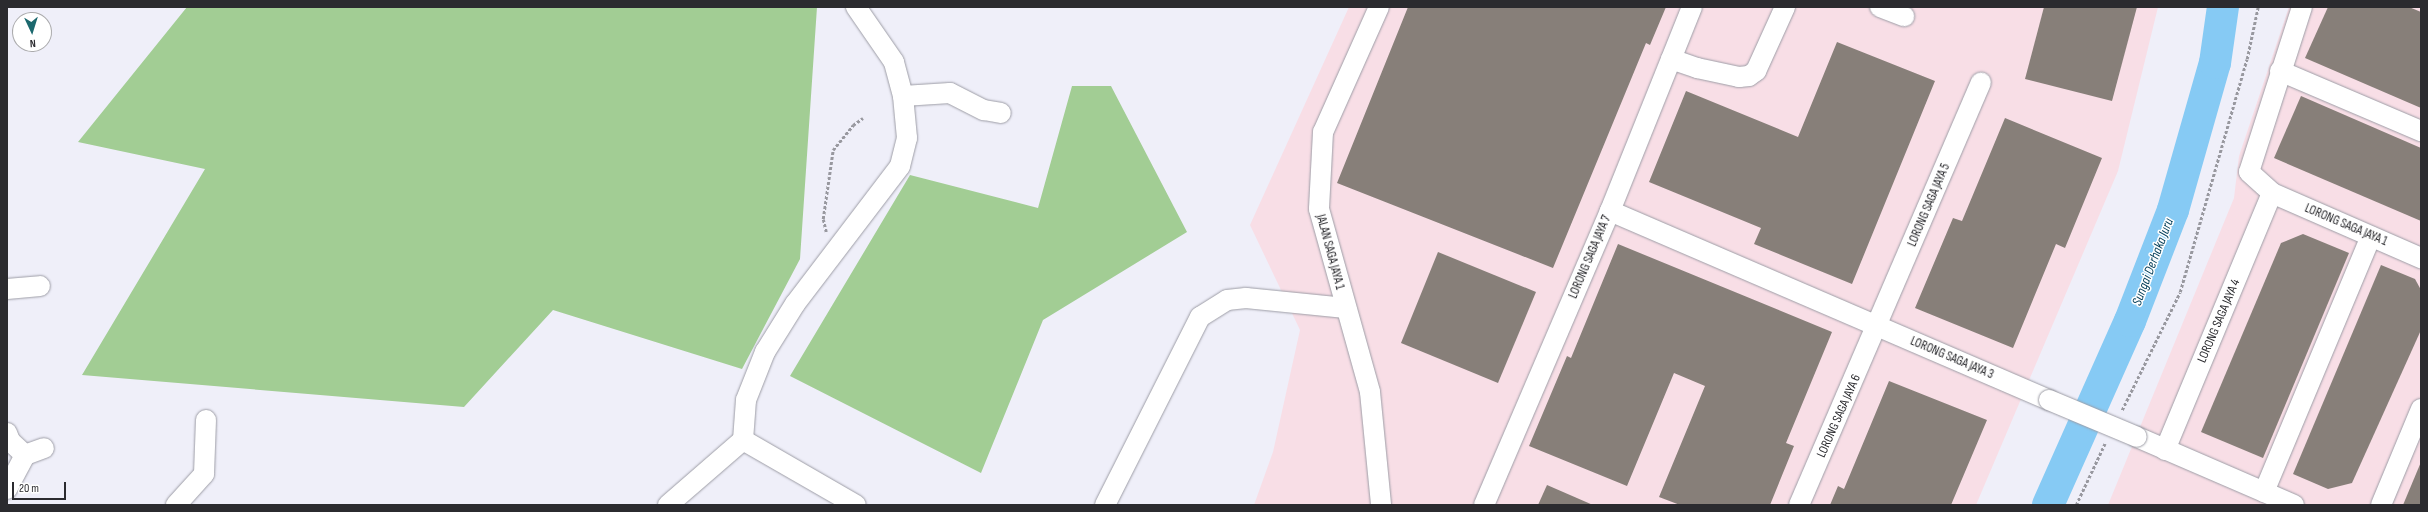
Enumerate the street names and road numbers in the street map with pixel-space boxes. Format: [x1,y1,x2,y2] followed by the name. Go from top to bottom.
[1904,161,1954,249] street label: LORONG SAGA JAYA 5
[2302,201,2390,249] street label: LORONG SAGA JAYA 1
[1312,213,1348,291] street label: JALAN SAGA JAYA 1
[1565,213,1615,301] street label: LORONG SAGA JAYA 7
[2194,277,2244,365] street label: LORONG SAGA JAYA 4
[1908,333,1996,383] street label: LORONG SAGA JAYA 3
[1814,372,1864,460] street label: LORONG SAGA JAYA 6

